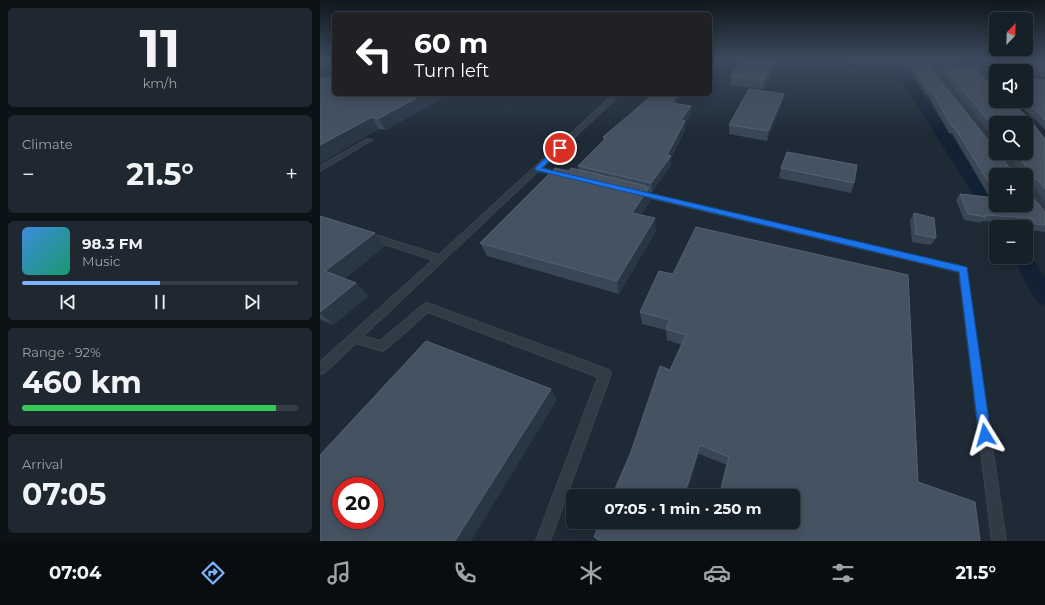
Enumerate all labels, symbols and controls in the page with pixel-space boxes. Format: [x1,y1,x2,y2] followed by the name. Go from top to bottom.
[989,12,1033,56] north arrow
[989,12,1033,264] map controls
[140,17,180,80] text: 11
[414,26,488,60] text: 60 m
[348,28,400,80] icon: left
[414,60,489,82] text: Turn left
[989,64,1033,108] button: sound
[143,75,177,91] text: km/h
[989,116,1033,160] button: search
[543,131,577,165] pin
[22,136,73,152] text: Climate
[549,137,571,159] icon: arrive
[126,156,194,193] text: 21.5°
[22,161,35,188] text: −
[285,161,298,188] text: +
[989,168,1033,212] button: +
[989,220,1033,264] button: −
[82,234,143,253] text: 98.3 FM
[82,253,120,269] text: Music
[57,291,79,313] icon: previous
[149,291,171,313] icon: pause
[241,291,263,313] icon: next
[22,344,101,360] text: Range · 92%
[22,364,142,401] text: 460 km
[964,414,1006,456] position arrow
[22,456,63,472] text: Arrival
[22,476,106,513] text: 07:05
[332,477,384,529] speed limit sign: 20
[605,499,761,518] text: 07:05 · 1 min · 250 m
[199,559,227,587] icon: directions
[325,559,353,587] icon: music
[451,559,479,587] icon: phone
[577,559,605,587] icon: climate
[703,559,731,587] icon: car
[829,559,857,587] icon: filters
[49,562,101,584] text: 07:04
[955,562,996,584] text: 21.5°

